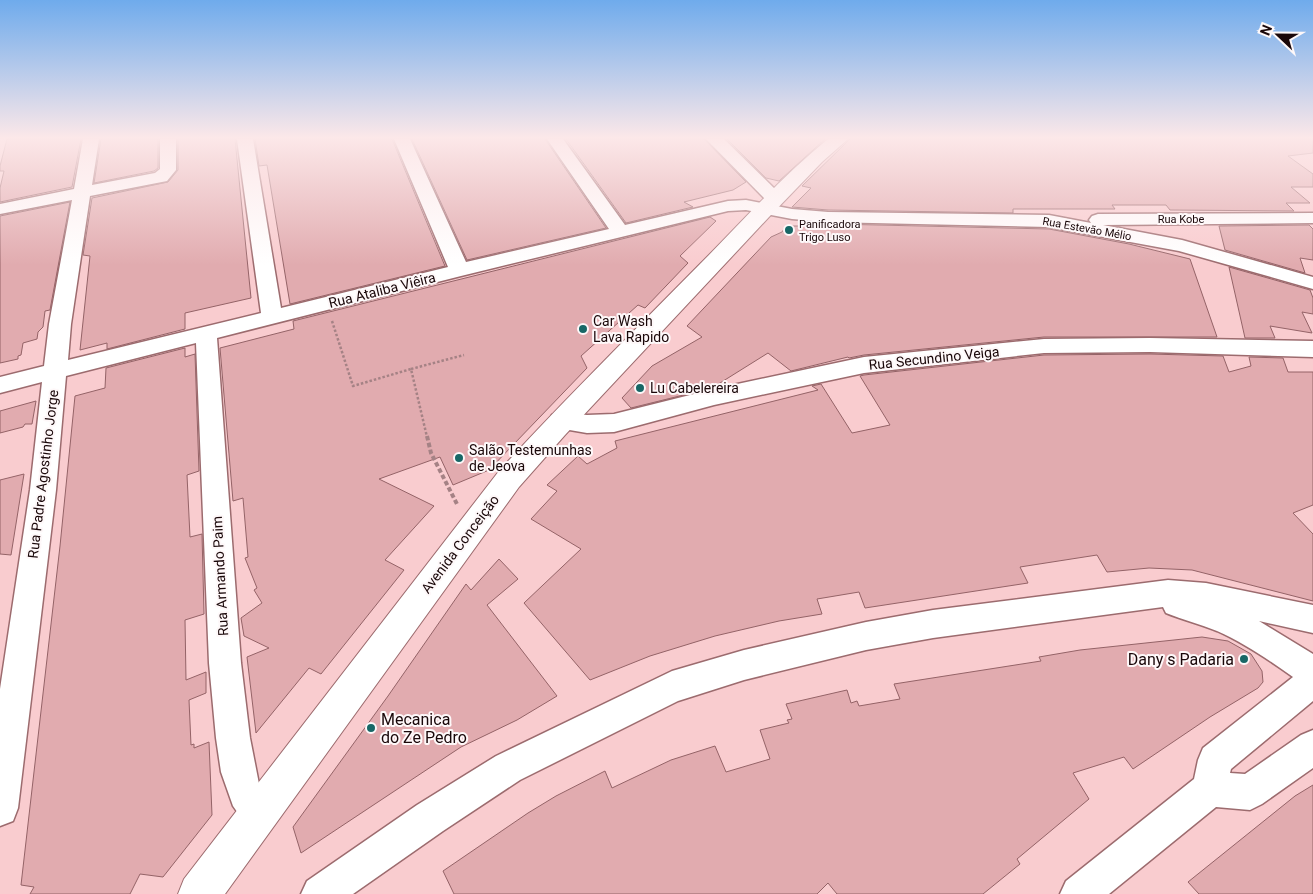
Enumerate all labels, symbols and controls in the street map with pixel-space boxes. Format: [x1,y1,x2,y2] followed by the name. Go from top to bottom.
[1253,10,1303,60] north arrow
[1257,23,1275,38] text: N
[1158,213,1204,226] street label: Rua Kobe
[1041,215,1133,243] street label: Rua Estevão Mélio
[799,218,860,244] place label: Panificadora Trigo Luso
[783,224,795,236] marker: Panificadora Trigo Luso
[327,269,437,311] street label: Rua Ataliba Viêira
[593,313,669,345] place label: Car Wash Lava Rapido
[577,323,589,335] marker: Car Wash Lava Rapido
[868,343,1000,373] street label: Rua Secundino Veiga
[650,380,739,396] place label: Lu Cabelereira
[634,382,646,394] marker: Lu Cabelereira
[25,389,61,559] street label: Rua Padre Agostinho Jorge
[469,442,592,474] place label: Salão Testemunhas de Jeova
[453,452,465,464] marker: Salão Testemunhas de Jeova
[418,492,502,596] street label: Avenida Conceição
[209,515,231,637] street label: Rua Armando Paim
[1128,650,1234,669] place label: Dany s Padaria
[1238,653,1250,665] marker: Dany s Padaria
[381,710,467,747] place label: Mecanica do Ze Pedro
[365,722,377,734] marker: Mecanica do Ze Pedro

